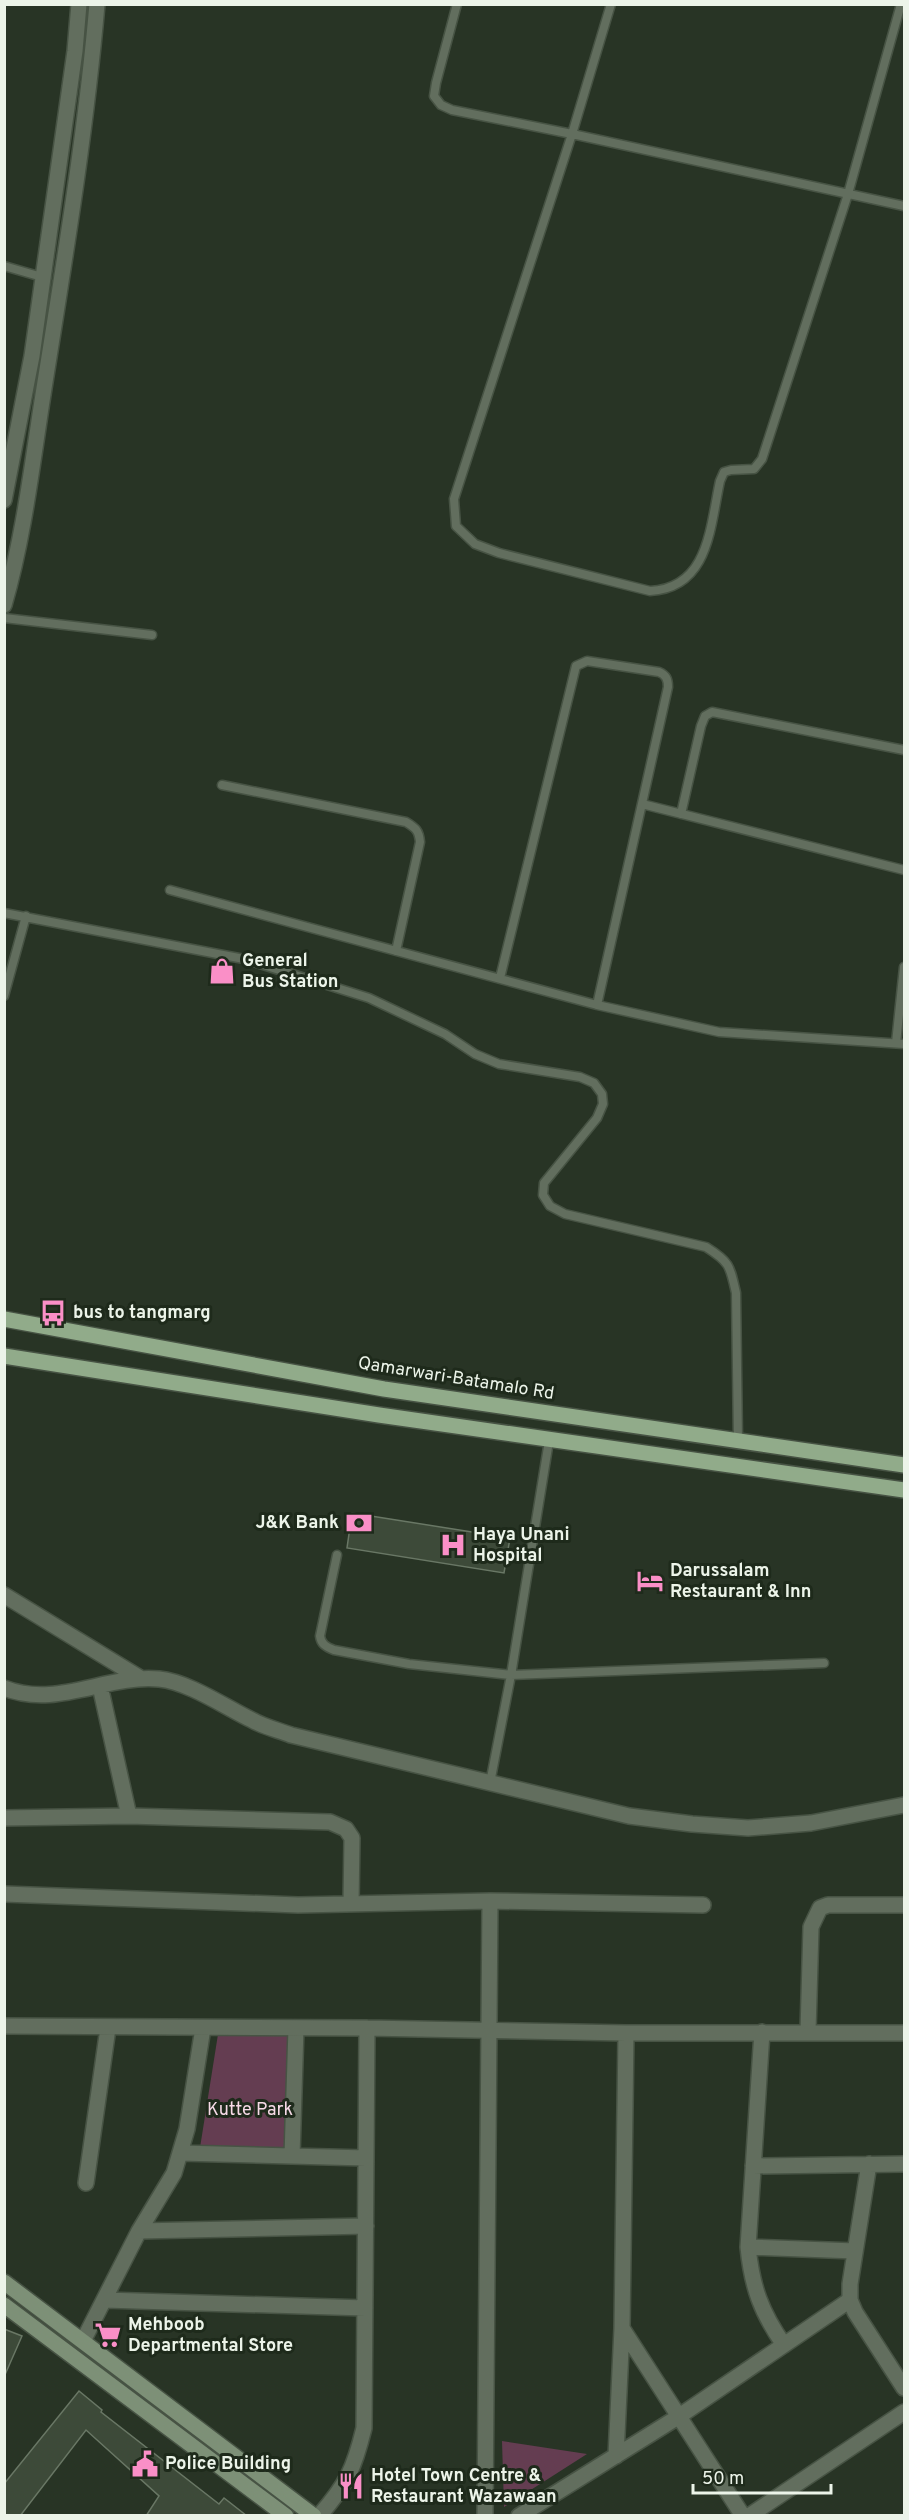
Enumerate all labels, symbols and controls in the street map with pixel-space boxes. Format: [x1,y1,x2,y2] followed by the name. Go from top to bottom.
[242,950,339,994] place label: General Bus Station
[207,956,237,986] shop icon: General Bus Station
[38,1298,68,1328] bus stop icon: bus to tangmarg
[73,1302,211,1325] place label: bus to tangmarg
[356,1352,556,1406] street label: Qamarwari-Batamalo Rd
[344,1508,374,1538] bank icon: J&K Bank
[256,1512,339,1535] place label: J&K Bank
[473,1524,570,1568] place label: Haya Unani Hospital
[438,1530,468,1560] hospital icon: Haya Unani Hospital
[670,1560,811,1604] place label: Darussalam Restaurant & Inn
[635,1566,665,1596] hotel icon: Darussalam Restaurant & Inn
[207,2099,293,2122] park label: Kutte Park
[128,2314,293,2358] place label: Mehboob Departmental Store
[93,2320,123,2350] supermarket icon: Mehboob Departmental Store
[130,2449,160,2479] public building icon: Police Building
[165,2453,291,2476] place label: Police Building
[693,2457,831,2495] scale bar
[371,2465,557,2509] place label: Hotel Town Centre & Restaurant Wazawaan
[702,2468,744,2491] text: 50 m
[336,2471,366,2501] restaurant icon: Hotel Town Centre & Restaurant Wazawaan

